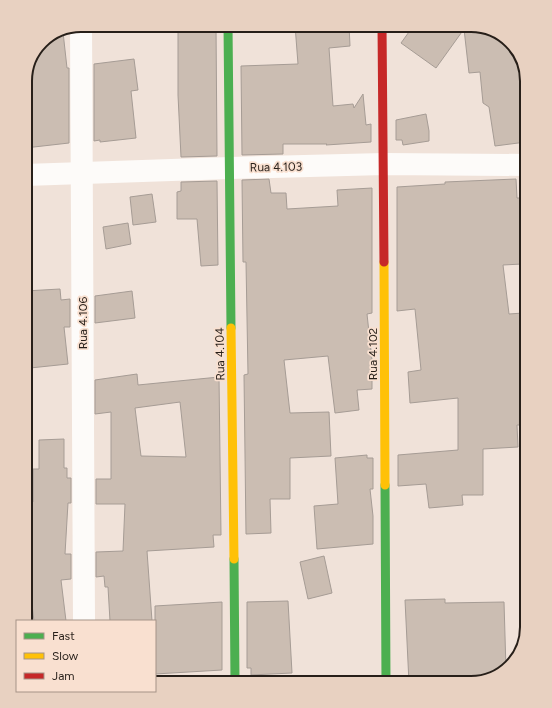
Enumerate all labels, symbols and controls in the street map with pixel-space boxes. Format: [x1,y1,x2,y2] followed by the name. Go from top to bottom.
[250,160,302,174] street label: Rua 4.103
[76,296,90,349] street label: Rua 4.106
[213,327,227,381] street label: Rua 4.104
[366,328,380,380] street label: Rua 4.102
[16,620,156,692] legend
[52,629,75,643] text: Fast
[52,649,79,663] text: Slow
[52,669,75,683] text: Jam

